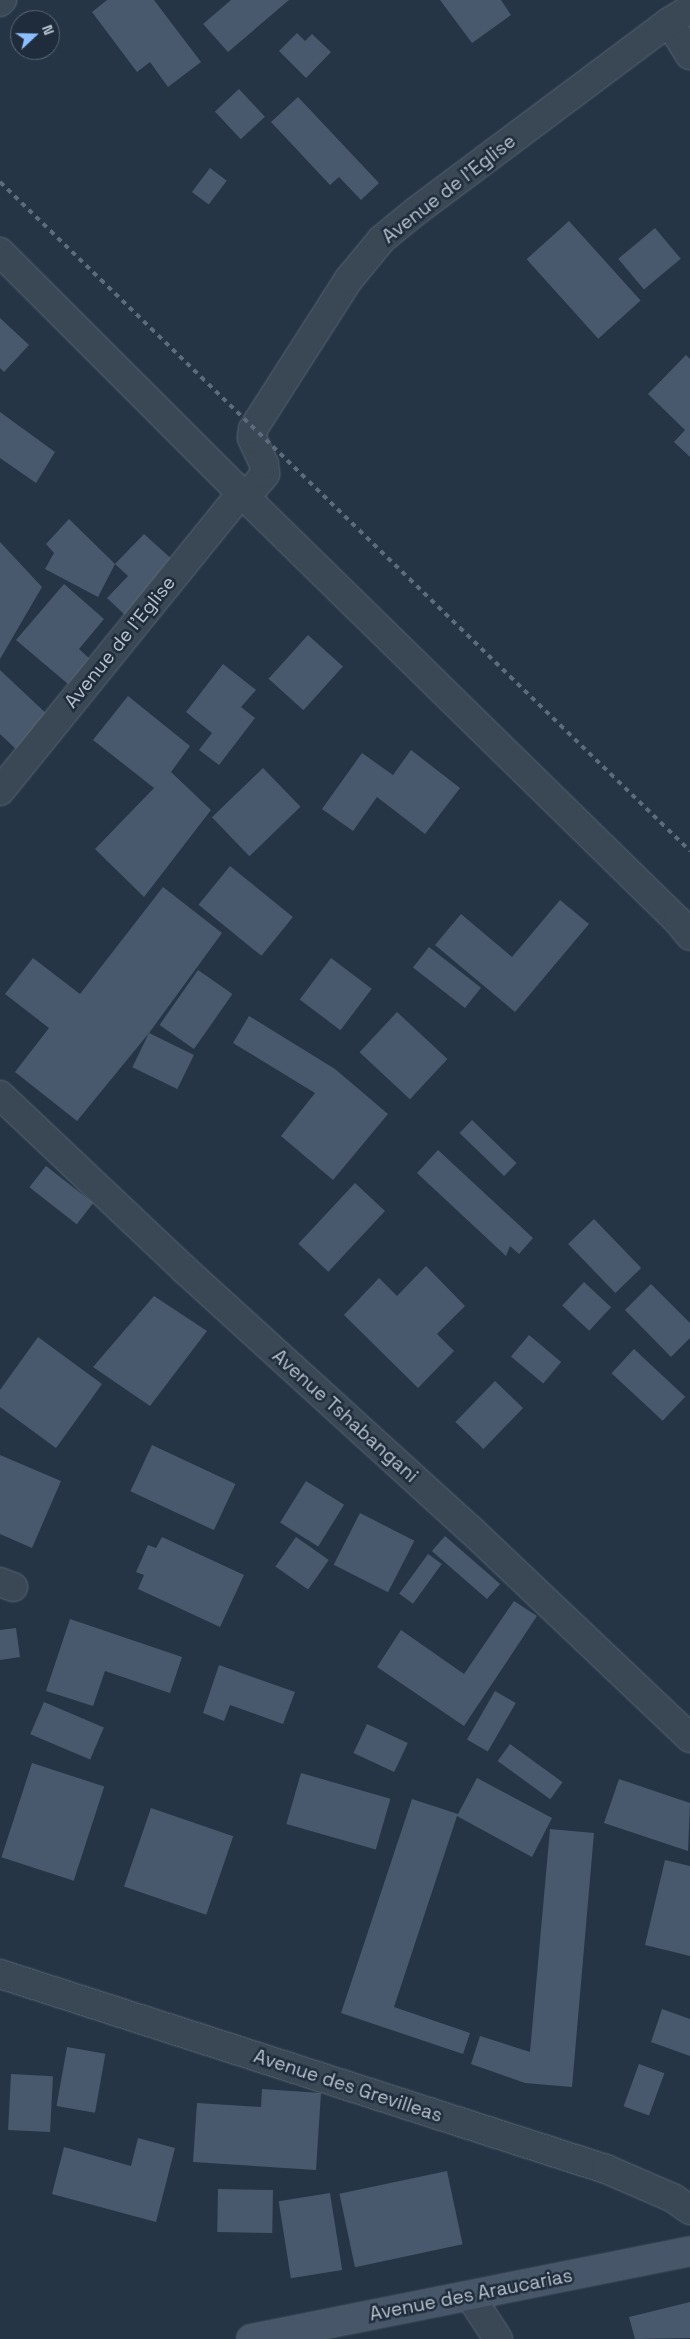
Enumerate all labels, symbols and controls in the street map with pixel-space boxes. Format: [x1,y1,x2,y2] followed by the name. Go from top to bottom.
[10,10,60,60] north arrow
[38,22,58,38] text: N
[378,130,520,248] street label: Avenue de l'Eglise
[60,571,180,713] street label: Avenue de l'Eglise
[267,1345,423,1487] street label: Avenue Tshabangani
[251,2045,445,2127] street label: Avenue des Grevilleas
[367,2264,575,2326] street label: Avenue des Araucarias

